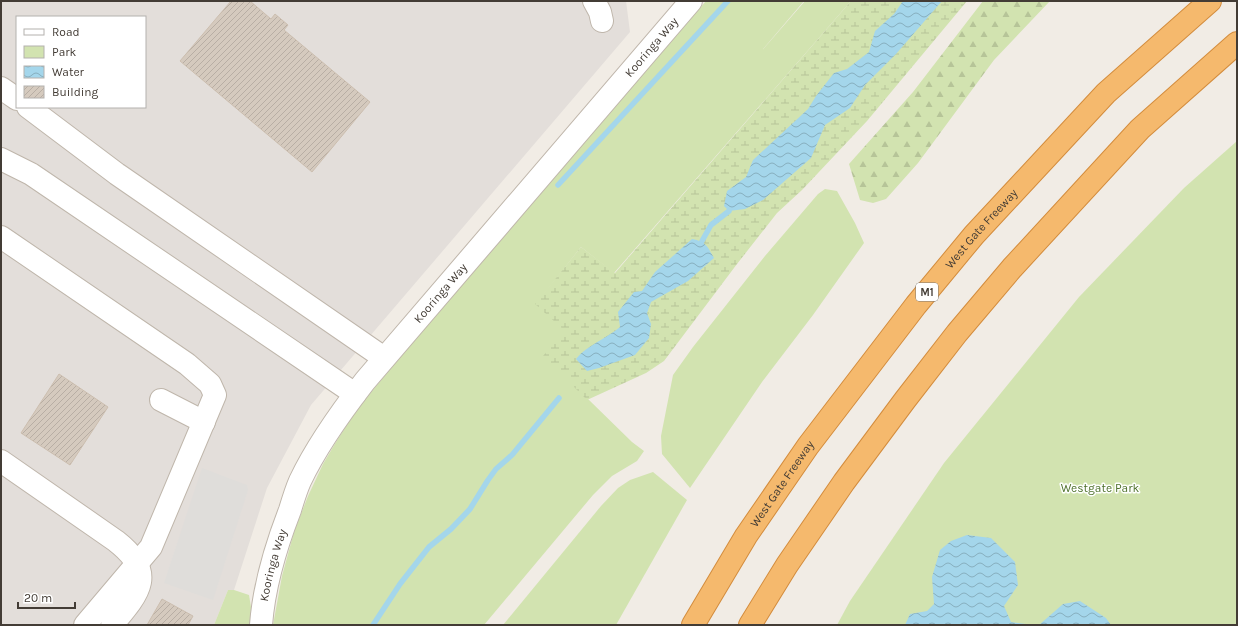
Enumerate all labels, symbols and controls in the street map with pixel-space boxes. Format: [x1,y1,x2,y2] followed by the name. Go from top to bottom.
[622,14,681,80] street label: Kooringa Way
[16,16,146,108] legend
[52,25,80,39] text: Road
[52,45,77,59] text: Park
[52,65,85,79] text: Water
[52,85,99,99] text: Building
[942,186,1021,271] street label: West Gate Freeway
[411,260,470,326] street label: Kooringa Way
[916,283,938,301] road number: M1
[747,437,817,530] street label: West Gate Freeway
[1061,481,1140,495] park label: Westgate Park
[257,527,290,603] street label: Kooringa Way
[18,584,75,610] scale bar
[24,591,52,605] text: 20 m

